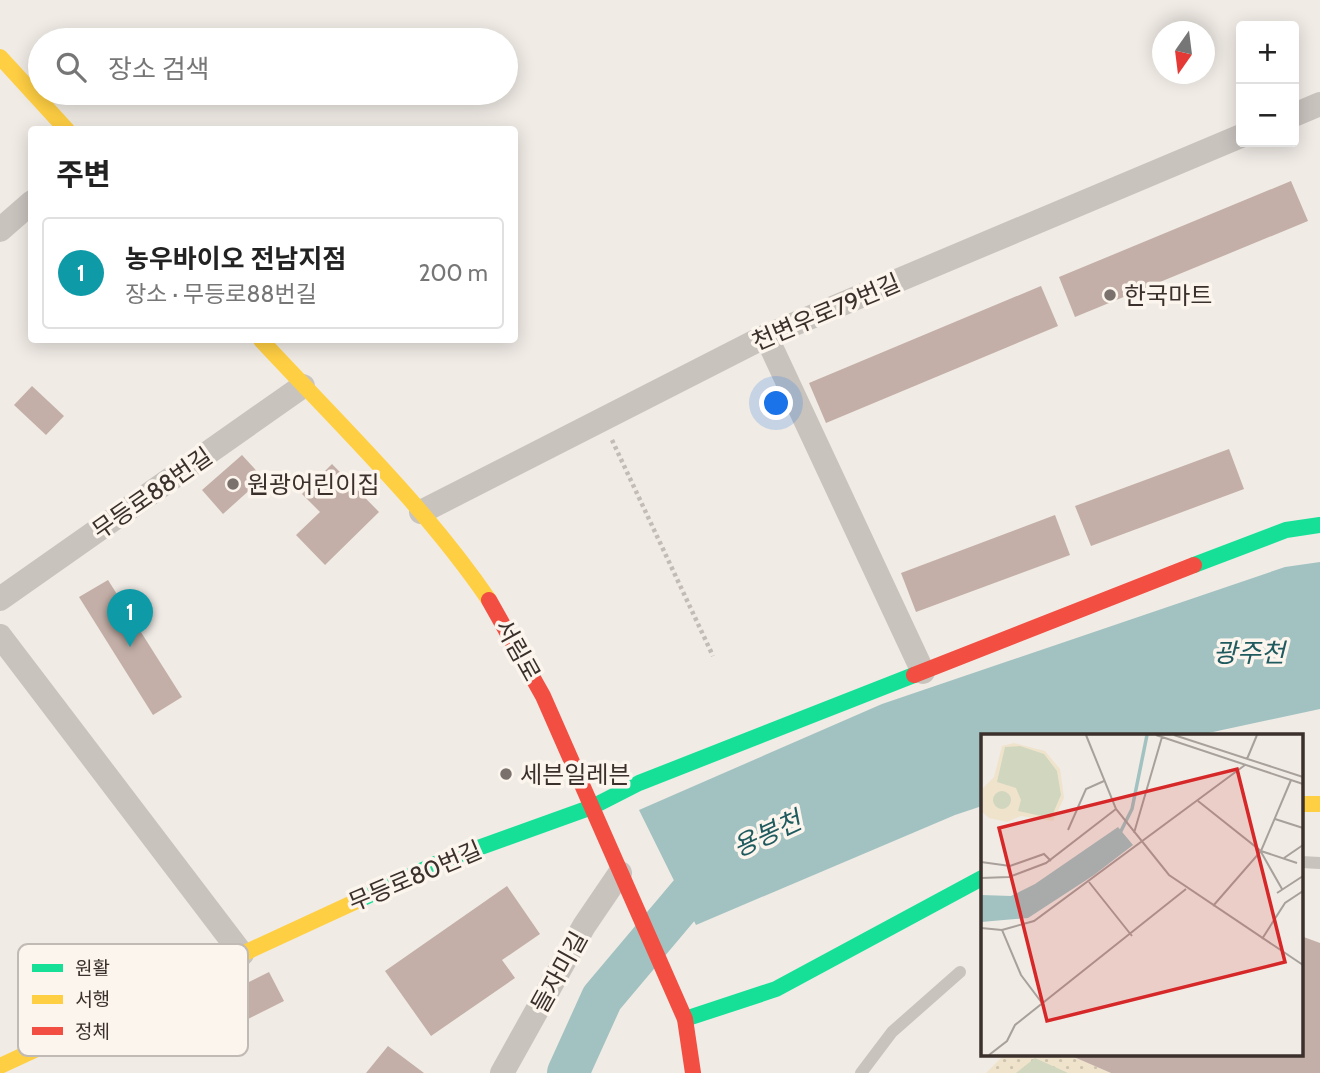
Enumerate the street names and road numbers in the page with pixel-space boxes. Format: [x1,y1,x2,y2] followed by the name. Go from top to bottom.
[748,268,904,356] street label: 천변우로79번길
[87,441,217,545] street label: 무등로88번길
[489,614,547,686] street label: 서림로
[344,835,486,917] street label: 무등로80번길
[525,926,593,1018] street label: 들자미길

